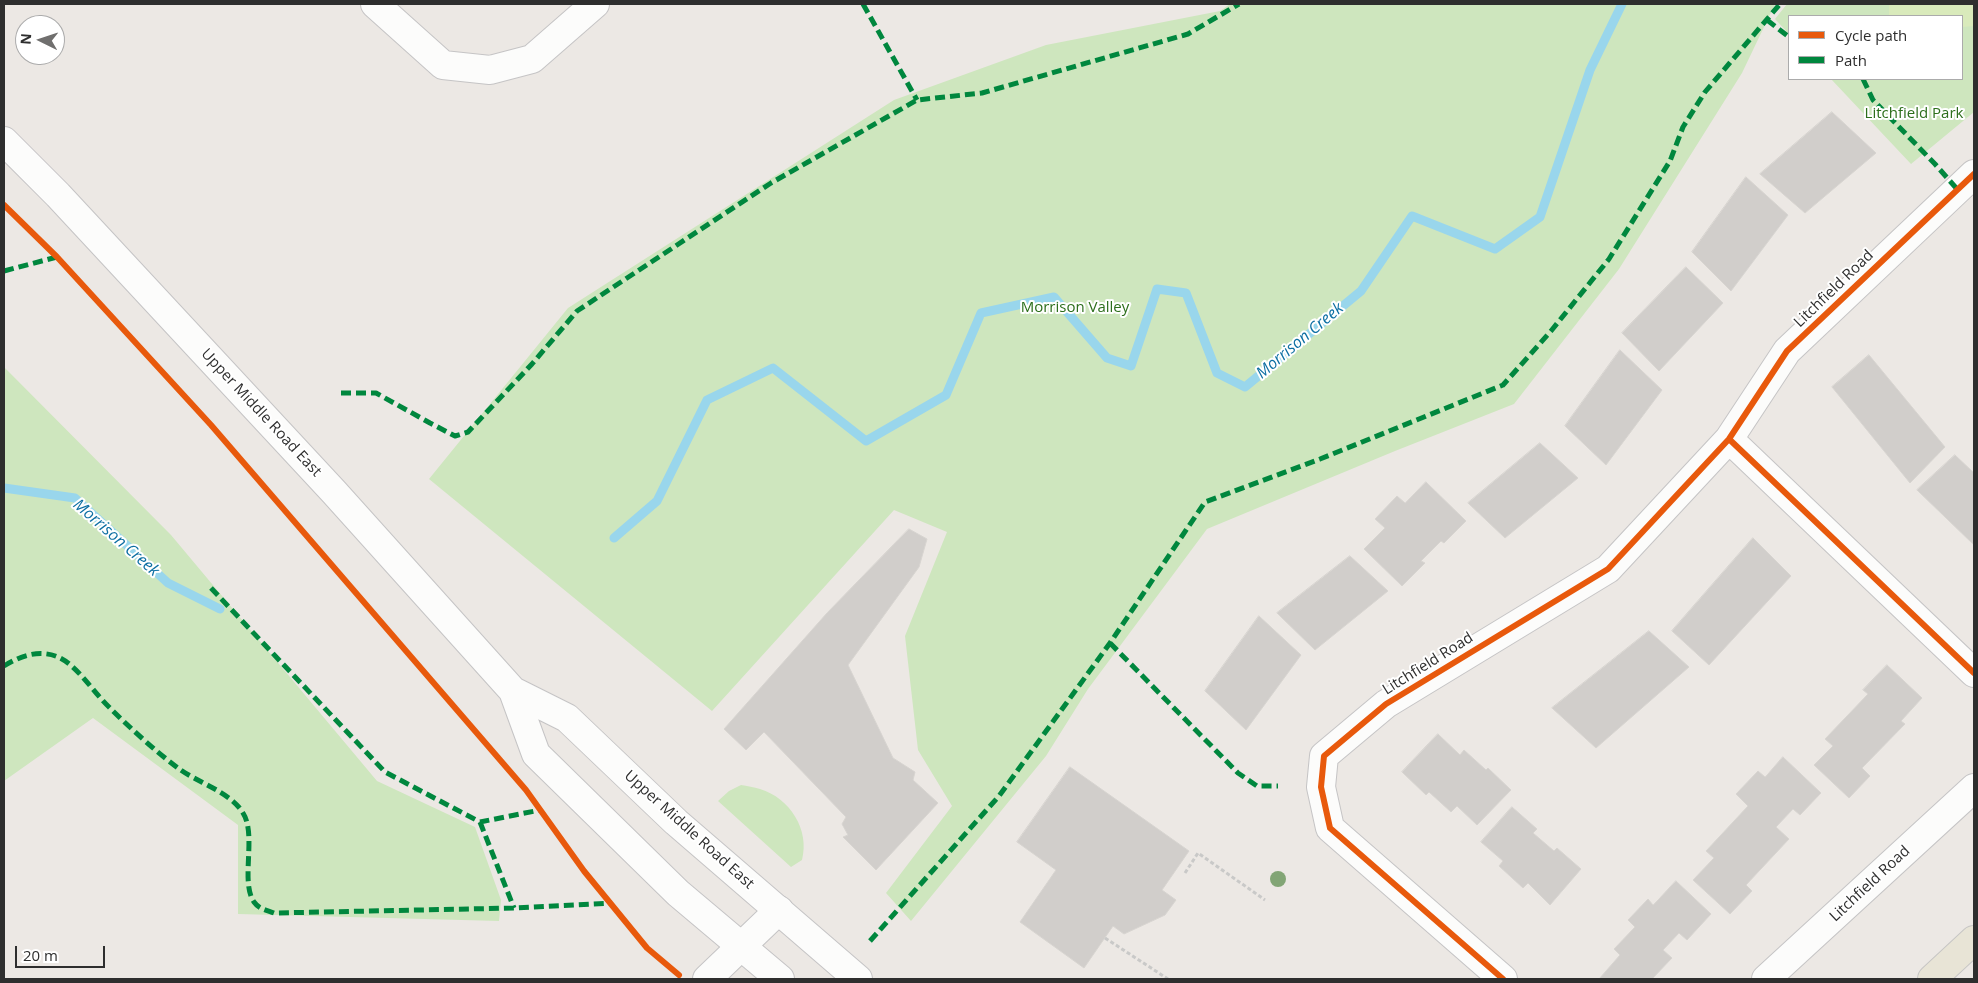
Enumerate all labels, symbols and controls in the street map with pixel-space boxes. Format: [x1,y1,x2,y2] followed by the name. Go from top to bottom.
[15,15,65,65] north arrow
[1788,15,1963,80] legend
[1835,25,1907,45] text: Cycle path
[16,33,35,45] text: N
[1835,50,1867,70] text: Path
[1865,105,1963,123] park label: Litchfield Park
[1791,247,1877,331] street label: Litchfield Road
[1021,299,1129,317] park label: Morrison Valley
[1253,299,1347,383] water label: Morrison Creek
[197,345,325,481] street label: Upper Middle Road East
[69,495,163,581] water label: Morrison Creek
[1379,629,1477,699] street label: Litchfield Road
[620,767,758,893] street label: Upper Middle Road East
[1826,842,1914,926] street label: Litchfield Road
[18,936,108,968] scale bar
[23,945,58,965] text: 20 m

